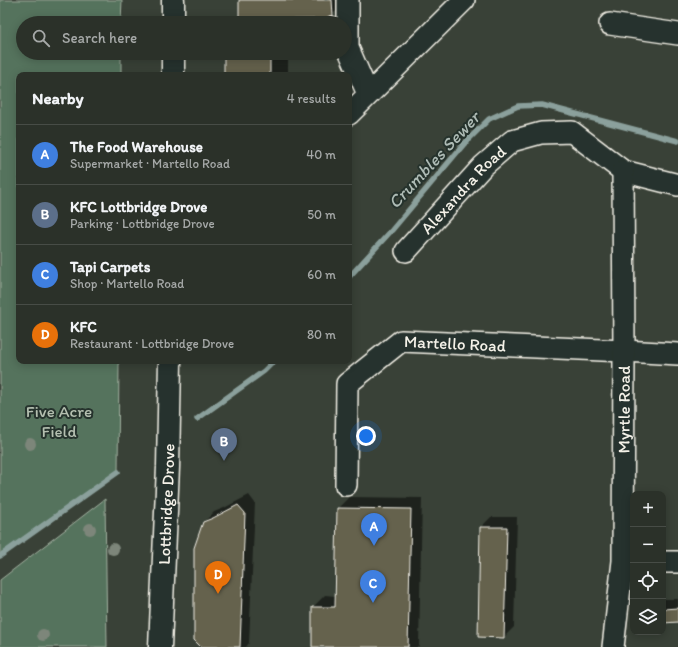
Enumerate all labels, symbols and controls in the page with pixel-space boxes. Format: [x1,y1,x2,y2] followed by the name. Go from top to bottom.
[16,16,352,60] search box
[30,27,52,49] icon: search
[62,29,137,47] text: Search here
[32,88,84,108] text: Nearby
[287,91,336,106] text: 4 results
[383,105,486,213] water label: Crumbles Sewer
[70,138,203,156] text: The Food Warehouse
[416,140,510,238] street label: Alexandra Road
[41,147,49,162] text: A
[306,147,336,162] text: 40 m
[70,156,230,171] text: Supermarket · Martello Road
[70,198,207,216] text: KFC Lottbridge Drove
[41,207,49,222] text: B
[307,207,336,222] text: 50 m
[70,216,215,231] text: Parking · Lottbridge Drove
[70,258,150,276] text: Tapi Carpets
[41,267,49,282] text: C
[307,267,336,282] text: 60 m
[70,276,184,291] text: Shop · Martello Road
[70,318,97,336] text: KFC
[41,327,49,342] text: D
[307,327,336,342] text: 80 m
[404,331,506,356] street label: Martello Road
[70,336,234,351] text: Restaurant · Lottbridge Drove
[614,366,634,454] street label: Myrtle Road
[26,401,92,441] park label: Five Acre Field
[356,426,376,446] your location
[211,428,237,461] pin: B
[154,443,178,565] street label: Lottbridge Drove
[630,491,666,635] map controls
[630,491,666,527] button: +
[361,513,387,546] pin: A
[630,527,666,563] button: −
[205,561,231,594] pin: D
[630,563,666,599] button: locate
[360,570,386,603] pin: C
[630,599,666,635] button: layers

